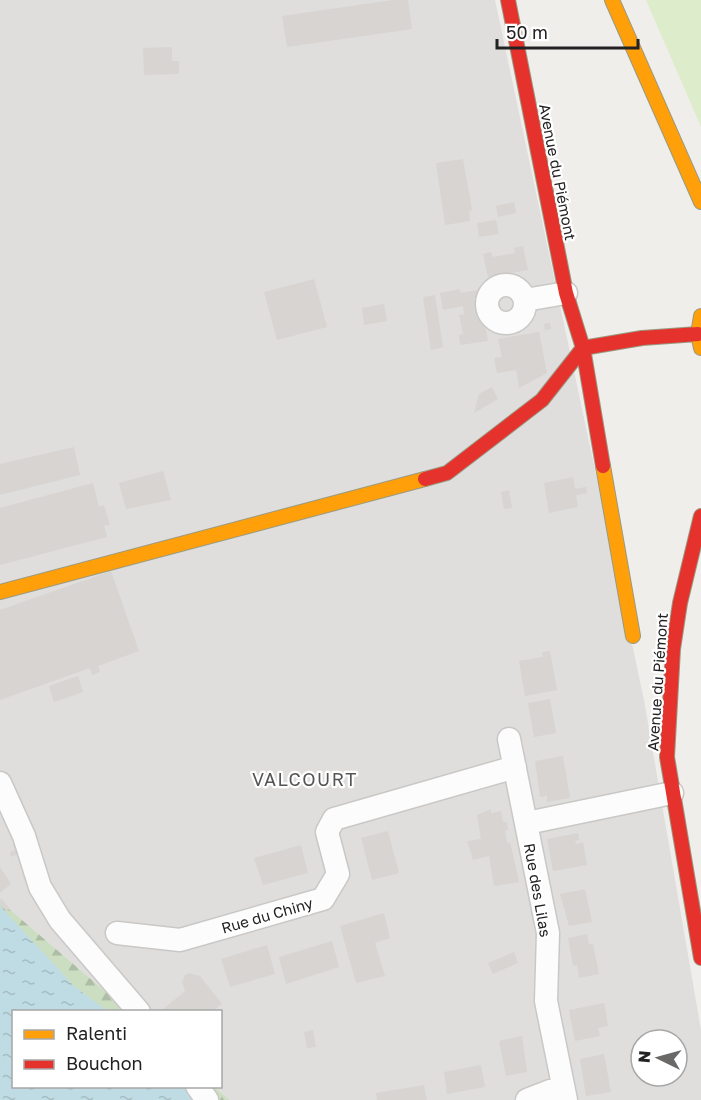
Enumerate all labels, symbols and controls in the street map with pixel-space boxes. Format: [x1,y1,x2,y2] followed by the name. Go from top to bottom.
[497,12,638,50] scale bar
[506,21,548,43] text: 50 m
[536,102,580,242] street label: Avenue du Piémont
[643,612,671,752] street label: Avenue du Piémont
[252,768,358,790] district label: VALCOURT
[521,842,555,938] street label: Rue des Lilas
[219,893,315,937] street label: Rue du Chiny
[12,1010,222,1088] legend
[66,1022,127,1044] text: Ralenti
[629,1028,689,1088] north arrow
[634,1050,655,1064] text: N
[66,1052,143,1074] text: Bouchon

